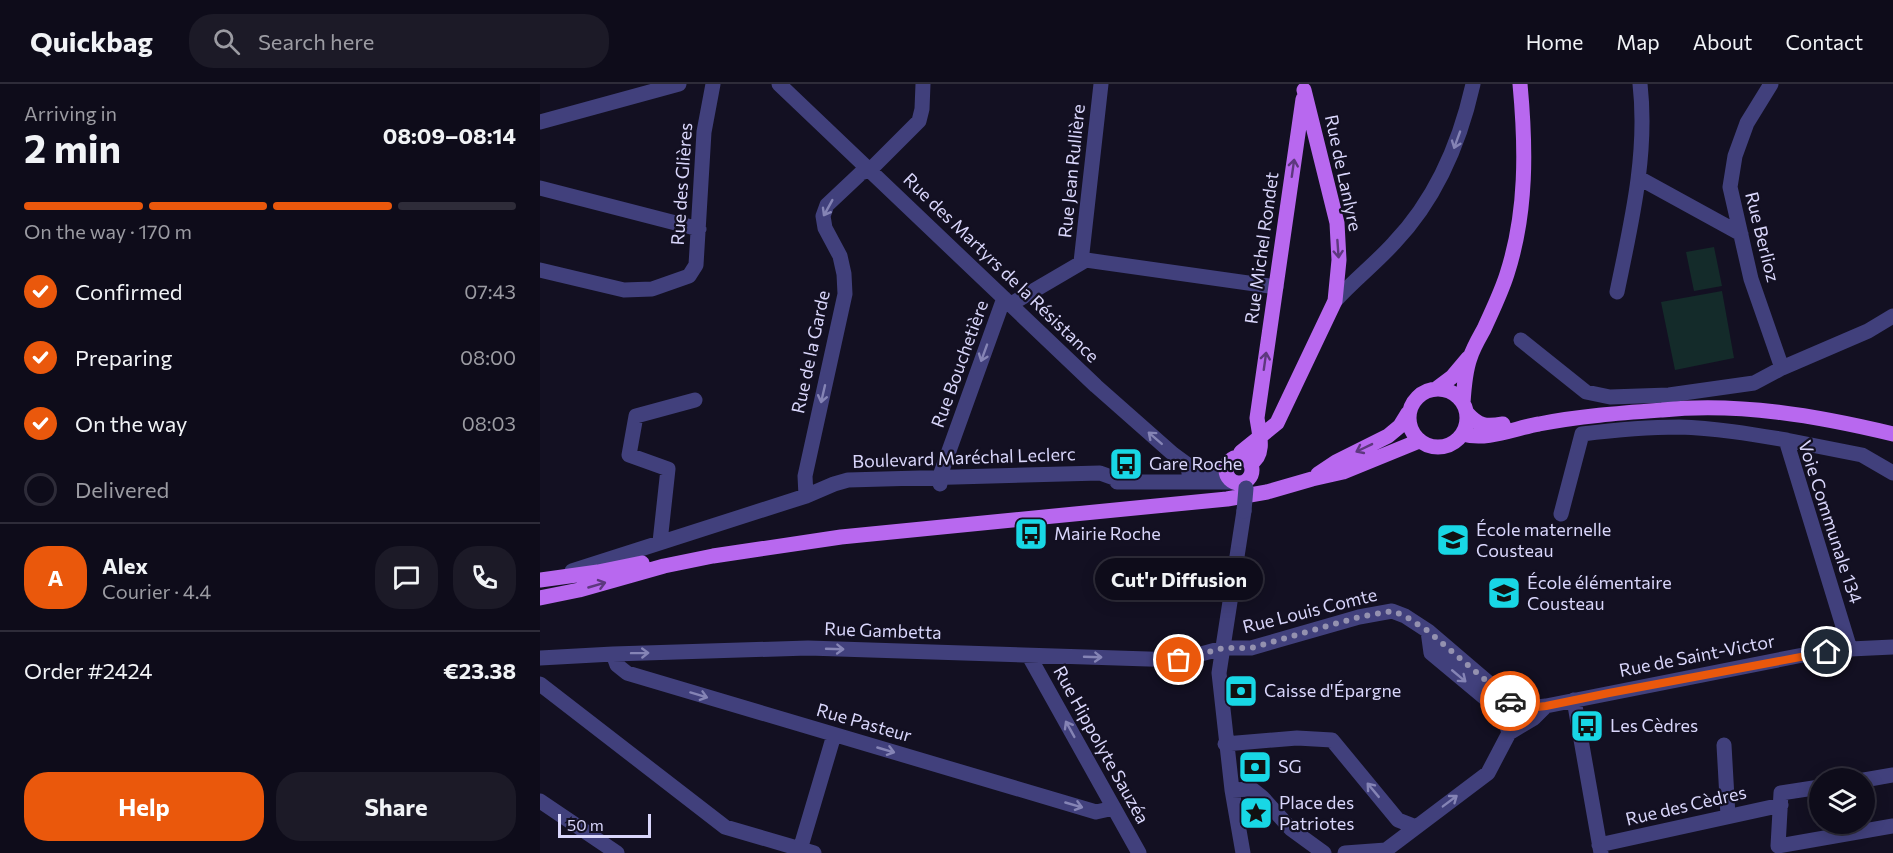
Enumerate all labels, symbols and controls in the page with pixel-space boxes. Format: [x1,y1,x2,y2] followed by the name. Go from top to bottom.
[189,14,609,68] search box
[30,24,153,58] text: Quickbag
[210,25,243,58] icon: search
[258,28,374,55] text: Search here
[1526,29,1583,54] text: Home
[1616,29,1660,54] text: Map
[1693,29,1752,54] text: About
[1785,29,1863,54] text: Contact
[24,101,117,125] text: Arriving in
[1053,103,1089,239] street label: Rue Jean Rullière
[1321,113,1367,233] street label: Rue de Lanlyre
[383,122,516,149] text: 08:09–08:14
[666,122,696,246] street label: Rue des Glières
[24,123,121,171] text: 2 min
[1450,130,1461,149] one-way arrow
[1288,158,1299,178] one-way arrow
[899,168,1104,367] street label: Rue des Martyrs de la Résistance
[1239,170,1283,325] street label: Rue Michel Rondet
[1741,189,1785,284] street label: Rue Berlioz
[822,199,834,216] one-way arrow
[24,219,192,243] text: On the way · 170 m
[1333,239,1344,259] one-way arrow
[24,275,57,308] icon: check
[75,278,182,305] text: Confirmed
[464,279,516,303] text: 07:43
[786,288,834,415] street label: Rue de la Garde
[926,297,992,430] street label: Rue Bouchetière
[24,341,57,374] icon: check
[978,343,989,361] one-way arrow
[75,344,172,371] text: Preparing
[460,345,516,369] text: 08:00
[1260,351,1271,371] one-way arrow
[817,384,828,403] one-way arrow
[24,407,57,440] icon: check
[75,410,187,437] text: On the way
[462,411,516,435] text: 08:03
[1147,432,1163,445] one-way arrow
[1794,437,1868,606] street label: Voie Communale 134
[852,442,1076,472] street label: Boulevard Maréchal Leclerc
[1355,443,1373,454] one-way arrow
[1108,446,1144,482] bus stop icon: Gare Roche
[1149,452,1242,474] place label: Gare Roche
[75,476,169,503] text: Delivered
[1013,516,1049,552] bus stop icon: Mairie Roche
[1476,518,1611,561] place label: École maternelle Cousteau
[1054,522,1161,544] place label: Mairie Roche
[1435,522,1471,558] school or university icon: École maternelle Cousteau
[375,546,438,609] button: chat
[453,546,516,609] button: phone
[102,552,148,579] text: Alex
[1095,558,1263,600] callout: Cut'r Diffusion
[48,564,63,591] text: A
[1111,567,1247,591] text: Cut'r Diffusion
[1527,571,1672,614] place label: École élémentaire Cousteau
[1486,575,1522,611] school or university icon: École élémentaire Cousteau
[102,579,211,603] text: Courier · 4.4
[587,579,606,590] one-way arrow
[1240,583,1379,637] street label: Rue Louis Comte
[824,617,942,643] street label: Rue Gambetta
[1801,626,1852,677] pin
[1617,629,1777,681] street label: Rue de Saint-Victor
[1153,634,1204,685] pin
[1810,635,1843,668] icon: home
[1162,643,1195,676] icon: bag
[825,644,845,655] one-way arrow
[630,647,650,659] one-way arrow
[1083,651,1103,662] one-way arrow
[24,657,152,684] text: Order #2424
[443,657,516,684] text: €23.38
[1049,662,1154,827] street label: Rue Hippolyte Sauzéa
[1451,670,1467,683] one-way arrow
[1480,671,1540,731] courier
[1223,673,1259,709] bank icon: Caisse d'Épargne
[1264,679,1401,701] place label: Caisse d'Épargne
[1494,685,1527,718] icon: car
[689,690,708,701] one-way arrow
[814,698,914,746] street label: Rue Pasteur
[1569,708,1605,744] bus stop icon: Les Cèdres
[1610,714,1698,736] place label: Les Cèdres
[1064,721,1076,738] one-way arrow
[876,745,895,756] one-way arrow
[1237,749,1273,785] bank icon: SG
[1278,755,1302,777] place label: SG
[1809,768,1875,834] map controls
[1809,768,1875,834] button: layers
[24,772,264,841] button: Help
[276,772,516,841] button: Share
[1623,780,1748,830] street label: Rue des Cèdres
[1367,782,1380,798] one-way arrow
[1279,791,1354,834] place label: Place des Patriotes
[1238,795,1274,831] place icon: Place des Patriotes
[1442,795,1458,808] one-way arrow
[1064,800,1083,811] one-way arrow
[558,811,651,838] scale bar
[567,815,604,834] text: 50 m

